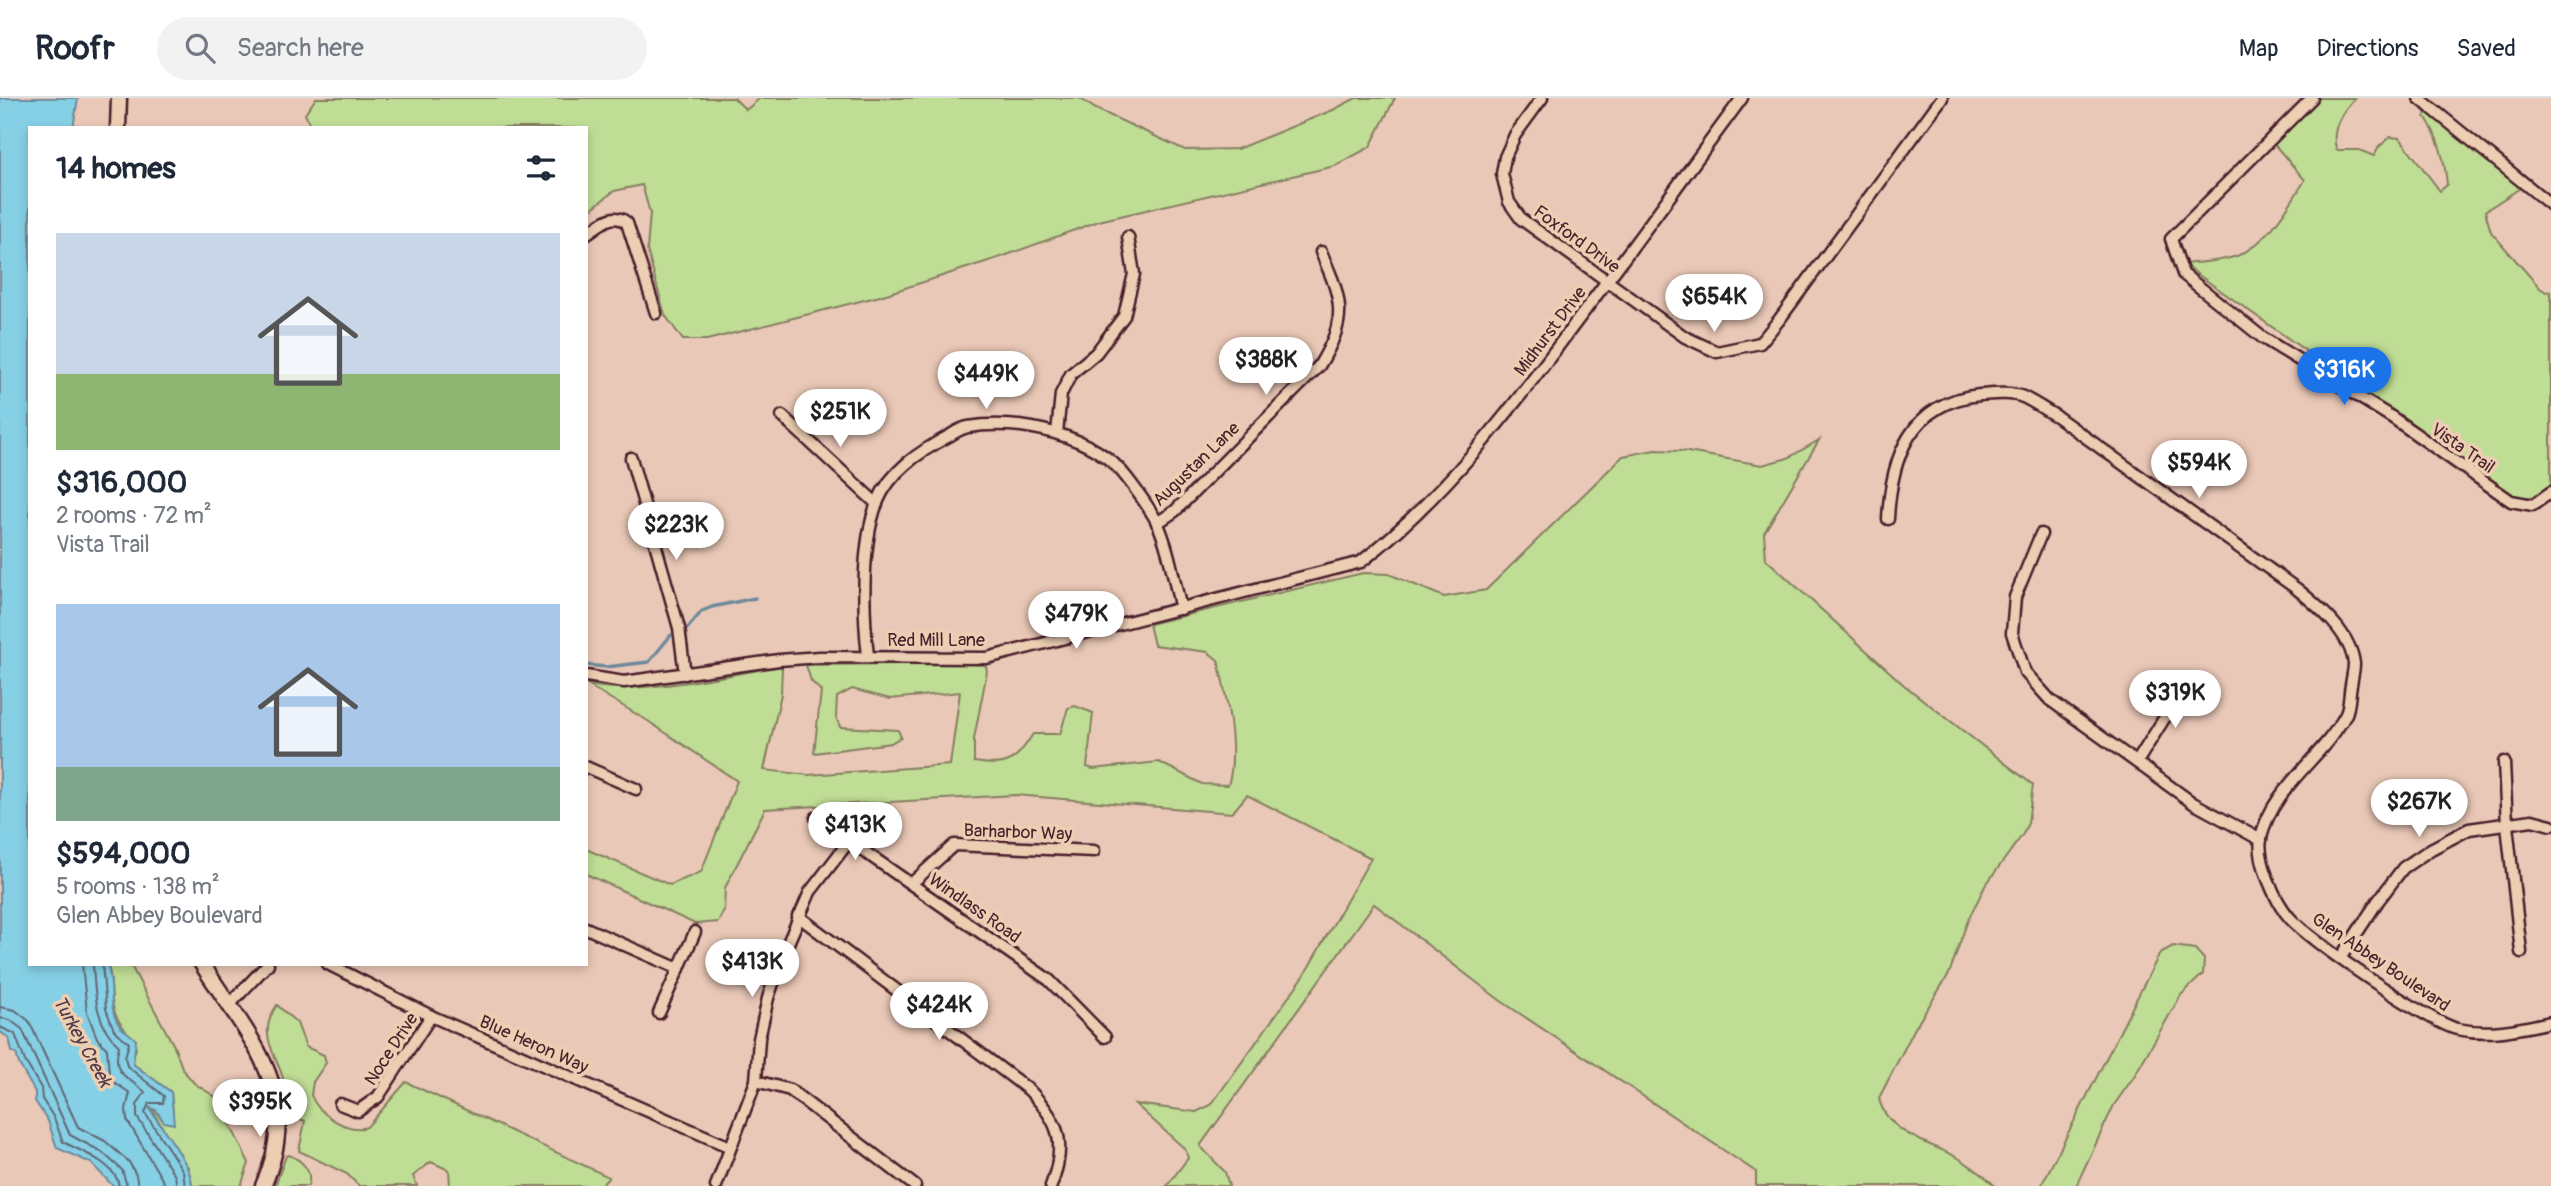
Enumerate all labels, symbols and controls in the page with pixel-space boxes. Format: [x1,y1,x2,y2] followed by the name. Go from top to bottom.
[157,17,647,80] search box
[35,28,115,69] text: Roofr
[181,29,219,67] icon: search
[237,32,364,64] text: Search here
[2239,34,2279,63] text: Map
[2317,34,2418,63] text: Directions
[2456,34,2516,63] text: Saved
[522,149,560,187] icon: filters
[56,150,176,187] text: 14 homes
[1529,200,1625,279] street label: Foxford Drive
[1665,274,1763,334] pin: $654K
[245,278,371,404] icon: home
[1509,282,1592,381] street label: Midhurst Drive
[1681,282,1747,311] text: $654K
[1217,338,1315,397] pin: $388K
[1235,345,1297,374] text: $388K
[2295,348,2393,407] pin: $316K
[937,352,1035,411] pin: $449K
[2313,355,2375,384] text: $316K
[954,359,1018,388] text: $449K
[791,390,889,449] pin: $251K
[810,397,870,426] text: $251K
[1148,417,1245,512] street label: Augustan Lane
[2426,418,2499,479] street label: Vista Trail
[2150,440,2248,500] pin: $594K
[2167,448,2231,477] text: $594K
[56,464,187,501] text: $316,000
[56,501,212,530] text: 2 rooms · 72 m²
[627,503,725,562] pin: $223K
[644,510,708,539] text: $223K
[56,530,150,559] text: Vista Trail
[1027,592,1125,651] pin: $479K
[1044,599,1108,628] text: $479K
[887,629,985,652] street label: Red Mill Lane
[245,649,371,775] icon: home
[2126,670,2224,730] pin: $319K
[2145,678,2205,707] text: $319K
[2370,780,2468,839] pin: $267K
[2387,787,2451,816] text: $267K
[806,802,904,862] pin: $413K
[824,810,886,839] text: $413K
[963,819,1073,846] street label: Barharbor Way
[56,835,190,872] text: $594,000
[924,868,1025,949] street label: Windlass Road
[56,872,220,901] text: 5 rooms · 138 m²
[56,901,263,930] text: Glen Abbey Boulevard
[2307,908,2454,1017] street label: Glen Abbey Boulevard
[703,940,801,999] pin: $413K
[721,947,783,976] text: $413K
[890,982,988,1042] pin: $424K
[906,990,972,1019] text: $424K
[47,992,118,1093] water label: Turkey Creek
[359,1008,424,1090] street label: Noce Drive
[476,1010,592,1079] street label: Blue Heron Way
[211,1080,309,1139] pin: $395K
[228,1087,292,1116] text: $395K

